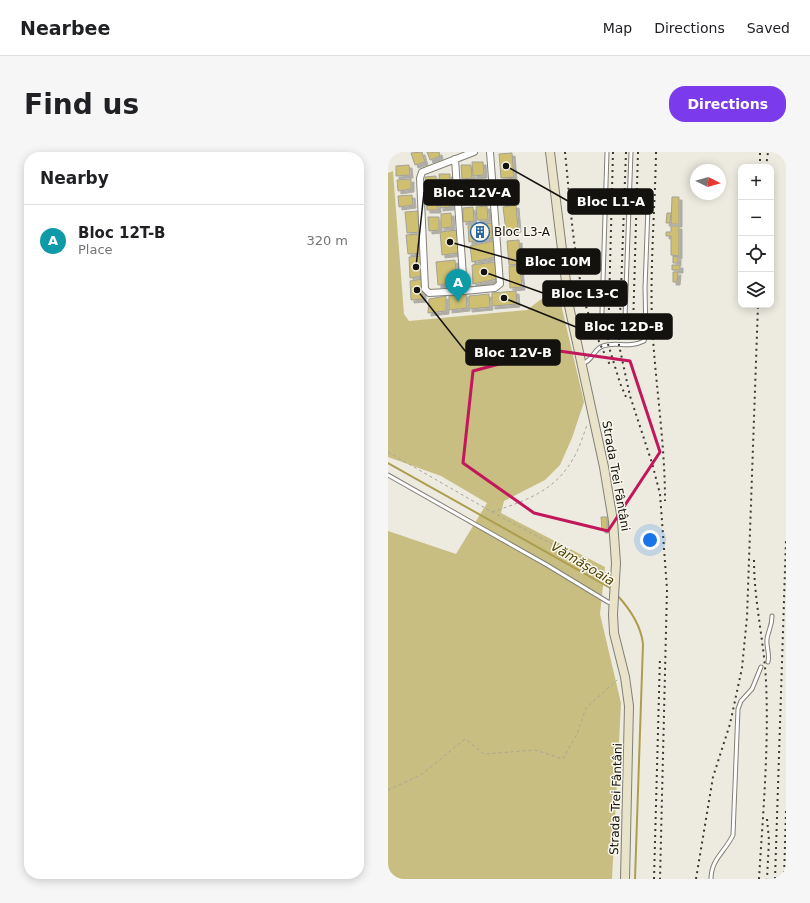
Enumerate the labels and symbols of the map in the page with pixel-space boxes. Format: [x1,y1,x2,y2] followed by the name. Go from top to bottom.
[690,164,726,200] north arrow
[424,180,519,205] callout: Bloc 12V-A
[433,185,511,200] text: Bloc 12V-A
[568,189,653,214] callout: Bloc L1-A
[577,194,645,209] text: Bloc L1-A
[469,221,491,243] building icon: Bloc L3-A
[494,225,551,239] place label: Bloc L3-A
[517,249,600,274] callout: Bloc 10M
[525,254,591,269] text: Bloc 10M
[445,269,471,302] pin: A
[543,281,627,306] callout: Bloc L3-C
[551,286,619,301] text: Bloc L3-C
[576,314,672,339] callout: Bloc 12D-B
[584,319,664,334] text: Bloc 12D-B
[466,340,560,365] callout: Bloc 12V-B
[474,345,552,360] text: Bloc 12V-B
[599,420,633,532] street label: Strada Trei Fântâni
[640,530,660,550] your location
[548,539,617,588] water label: Vămășoaia
[607,743,625,855] street label: Strada Trei Fântâni

